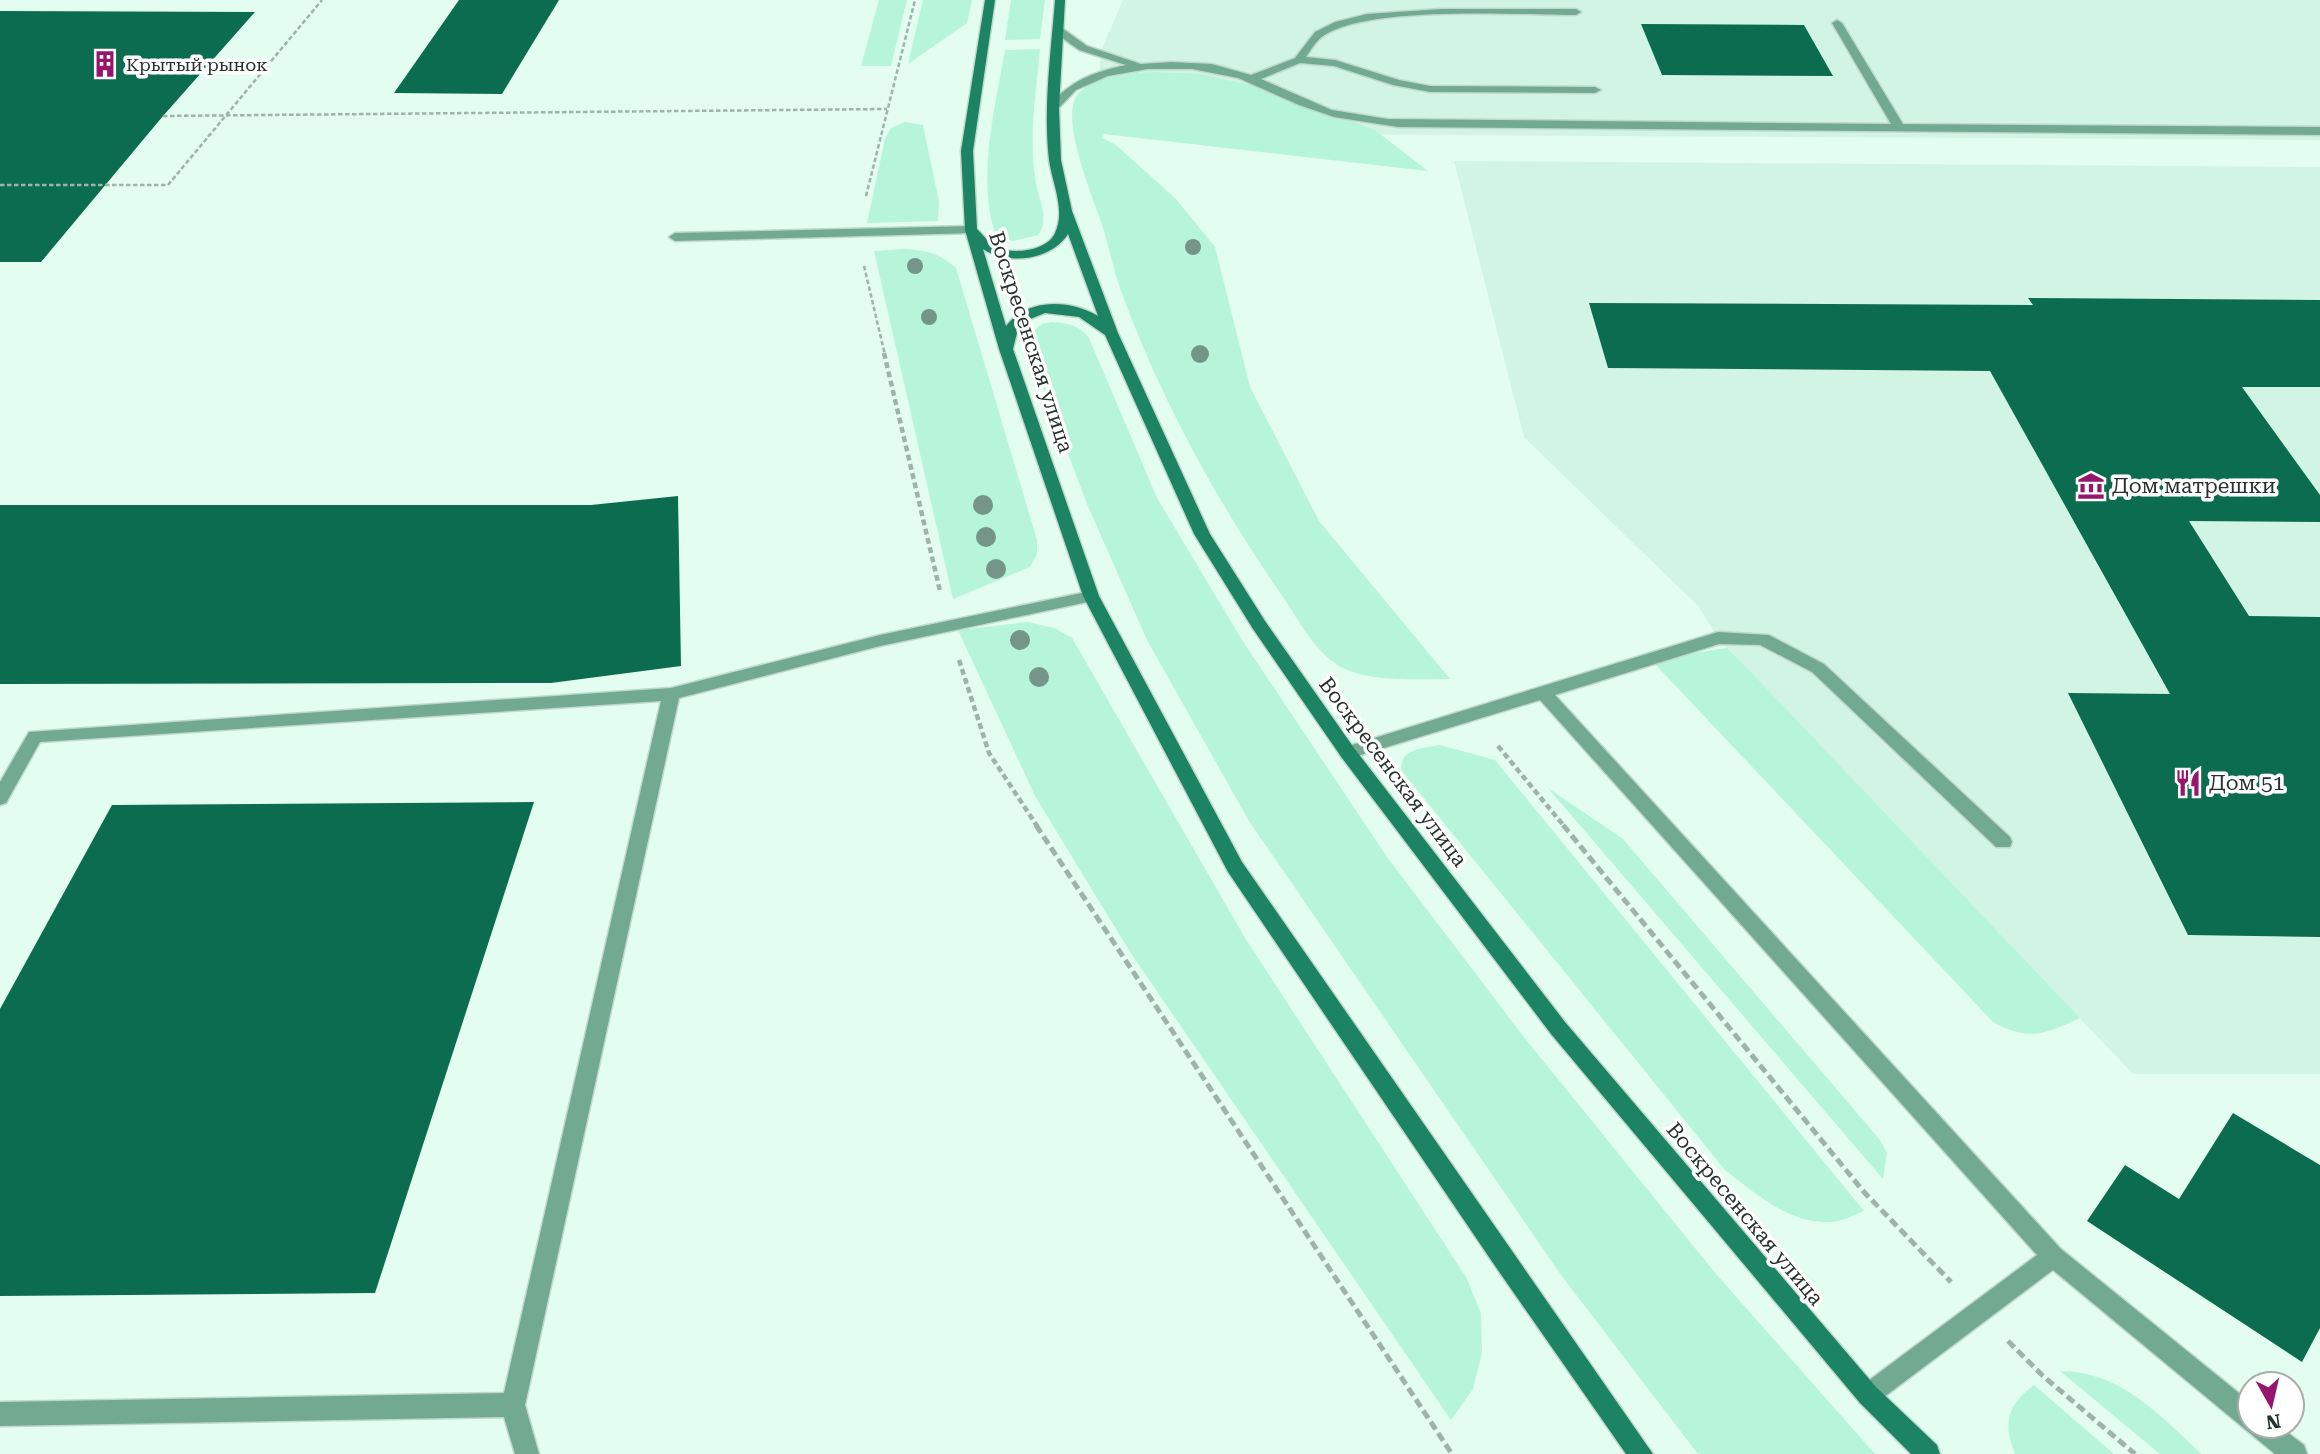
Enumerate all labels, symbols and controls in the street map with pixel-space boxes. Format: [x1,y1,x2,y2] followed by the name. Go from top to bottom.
[90,49,120,79] building icon: Крытый рынок
[126,54,268,75] place label: Крытый рынок
[984,228,1078,456] street label: Воскресенская улица
[2076,471,2106,501] museum icon: Дом матрешки
[2112,474,2276,498] place label: Дом матрешки
[1314,673,1472,872] street label: Воскресенская улица
[2173,768,2203,798] restaurant icon: Дом 51
[2209,771,2284,795] place label: Дом 51
[1662,1118,1829,1311] street label: Воскресенская улица
[2236,1370,2306,1440] north arrow
[2264,1409,2282,1434] text: N

